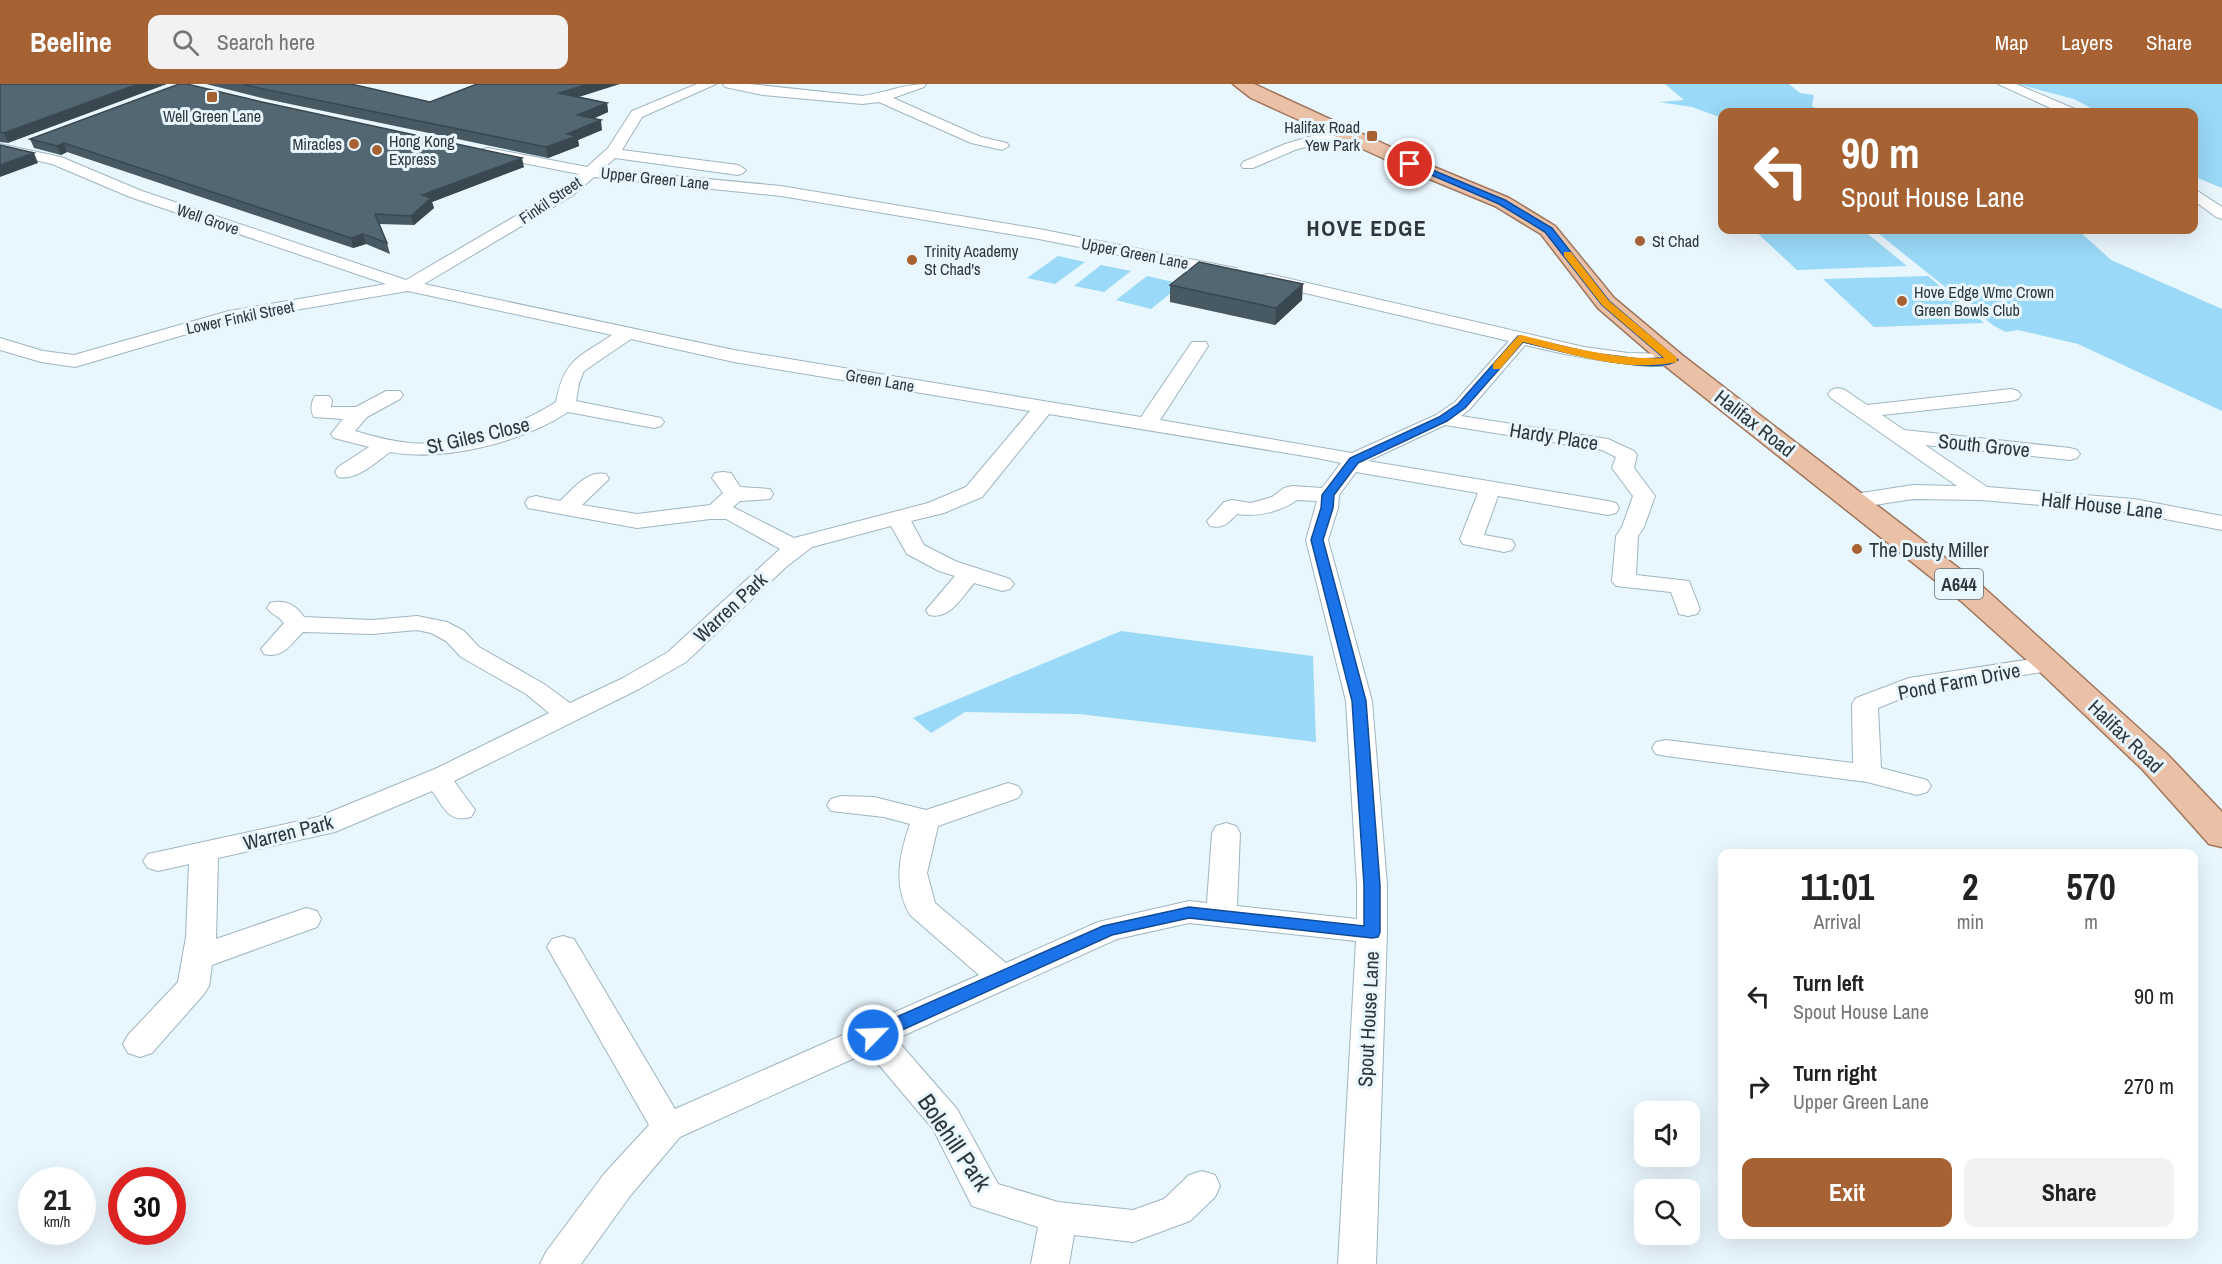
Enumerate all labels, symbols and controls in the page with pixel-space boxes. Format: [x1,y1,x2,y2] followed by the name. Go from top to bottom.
[148,15,568,69] search box
[30,23,112,61] text: Beeline
[169,26,202,59] icon: search
[217,27,315,57] text: Search here
[1995,28,2028,57] text: Map
[2061,28,2113,57] text: Layers
[2146,28,2192,57] text: Share
[205,90,219,104] marker: Well Green Lane
[163,105,261,127] place label: Well Green Lane
[1284,116,1360,156] place label: Halifax Road Yew Park
[1841,125,1920,181] text: 90 m
[1365,129,1379,143] marker: Halifax Road Yew Park
[389,130,455,170] place label: Hong Kong Express
[1742,132,1820,210] icon: left
[292,133,342,155] place label: Miracles
[347,137,361,151] marker: Miracles
[1384,138,1435,189] pin
[370,143,384,157] marker: Hong Kong Express
[1393,147,1426,180] icon: arrive
[600,161,710,195] street label: Upper Green Lane
[515,171,586,229] street label: Finkil Street
[1841,179,2024,215] text: Spout House Lane
[174,198,242,240] street label: Well Grove
[1307,213,1427,243] district label: HOVE EDGE
[1652,230,1699,252] place label: St Chad
[1080,232,1190,274] street label: Upper Green Lane
[1633,234,1647,248] marker: St Chad
[924,240,1019,280] place label: Trinity Academy St Chad's
[905,253,919,267] marker: Trinity Academy St Chad's
[1914,281,2054,321] place label: Hove Edge Wmc Crown Green Bowls Club
[1895,294,1909,308] marker: Hove Edge Wmc Crown Green Bowls Club
[184,295,296,339] street label: Lower Finkil Street
[844,363,916,397] street label: Green Lane
[1709,383,1801,463] street label: Halifax Road
[424,410,532,460] street label: St Giles Close
[1508,416,1600,456] street label: Hardy Place
[1937,427,2031,463] street label: South Grove
[2040,485,2164,525] street label: Half House Lane
[1869,536,1989,563] place label: The Dusty Miller
[1850,542,1864,556] marker: The Dusty Miller
[687,565,773,648] street label: Warren Park
[1935,569,1983,599] road number: A644
[1896,656,2022,706] street label: Pond Farm Drive
[2083,693,2169,779] street label: Halifax Road
[240,808,336,856] street label: Warren Park
[1800,863,1874,911] text: 11:01
[1962,863,1979,911] text: 2
[2066,863,2116,911] text: 570
[1814,908,1861,935] text: Arrival
[1957,908,1984,935] text: min
[2084,908,2098,935] text: m
[1351,950,1385,1088] street label: Spout House Lane
[1793,968,1864,998] text: Turn left
[1742,980,1775,1013] icon: left
[2134,981,2174,1011] text: 90 m
[1793,998,1929,1025] text: Spout House Lane
[841,1003,905,1067] position arrow
[1793,1058,1877,1088] text: Turn right
[1742,1070,1775,1103] icon: right
[2124,1071,2174,1101] text: 270 m
[911,1087,999,1197] street label: Bolehill Park
[1793,1088,1929,1115] text: Upper Green Lane
[1634,1101,1700,1245] map controls
[1634,1101,1700,1167] button: sound
[1742,1158,1952,1227] button: Exit
[1964,1158,2174,1227] button: Share
[108,1167,186,1245] speed limit sign: 30
[43,1179,71,1219] text: 21
[1634,1179,1700,1245] button: search
[44,1211,70,1232] text: km/h

